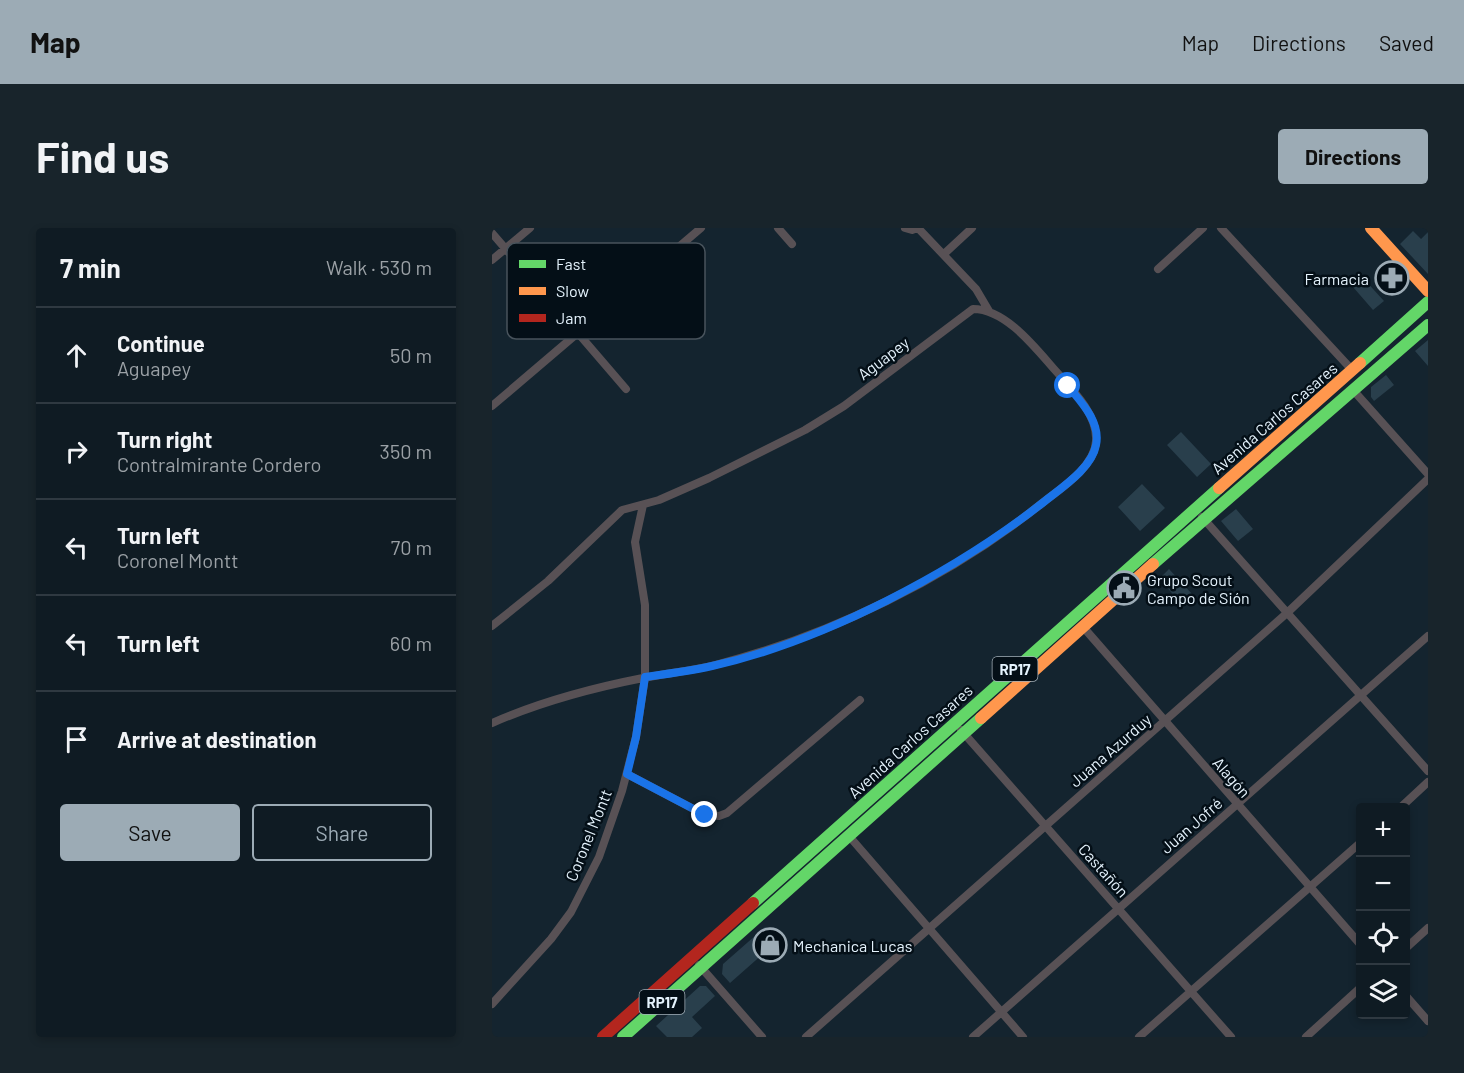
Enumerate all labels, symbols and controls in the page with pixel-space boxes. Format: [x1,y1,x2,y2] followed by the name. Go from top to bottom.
[30,25,81,59] text: Map
[1182,30,1219,55] text: Map
[1252,30,1346,55] text: Directions
[1379,30,1434,55] text: Saved
[1278,129,1428,184] button: Directions
[36,131,169,181] text: Find us
[507,243,705,339] legend
[60,252,121,283] text: 7 min
[556,254,586,273] text: Fast
[326,255,432,279] text: Walk · 530 m
[1374,260,1410,296] pharmacy icon: Farmacia
[1304,269,1369,288] place label: Farmacia
[556,281,589,300] text: Slow
[556,308,587,327] text: Jam
[117,330,205,356] text: Continue
[854,332,913,383] street label: Aguapey
[60,339,93,372] icon: ahead
[390,343,432,367] text: 50 m
[117,356,191,380] text: Aguapey
[1207,358,1341,478] street label: Avenida Carlos Casares
[1054,372,1080,398] route start
[117,426,212,452] text: Turn right
[60,435,93,468] icon: right
[380,439,432,463] text: 350 m
[117,452,322,476] text: Contralmirante Cordero
[117,522,200,548] text: Turn left
[60,531,93,564] icon: left
[391,535,432,559] text: 70 m
[117,548,239,572] text: Coronel Montt
[1106,570,1142,606] public building icon: Grupo Scout Campo de Sión
[1147,570,1250,607] place label: Grupo Scout Campo de Sión
[60,627,93,660] icon: left
[117,630,200,656] text: Turn left
[390,631,432,655] text: 60 m
[992,657,1038,681] road number: RP17
[844,680,976,802] street label: Avenida Carlos Casares
[1065,709,1155,791] street label: Juana Azurduy
[60,723,93,756] icon: arrive
[117,726,316,752] text: Arrive at destination
[1209,753,1255,801] street label: Alagón
[561,786,615,884] street label: Coronel Montt
[1156,793,1226,857] street label: Juan Jofré
[691,801,717,827] route end
[1356,803,1410,1019] map controls
[1356,803,1410,857] button: +
[60,804,240,861] button: Save
[252,804,432,861] button: Share
[1075,839,1133,901] street label: Castañón
[1356,857,1410,911] button: −
[1356,911,1410,965] button: locate
[752,927,788,963] shop icon: Mechanica Lucas
[793,936,912,955] place label: Mechanica Lucas
[1356,965,1410,1019] button: layers
[640,990,684,1014] road number: RP17

